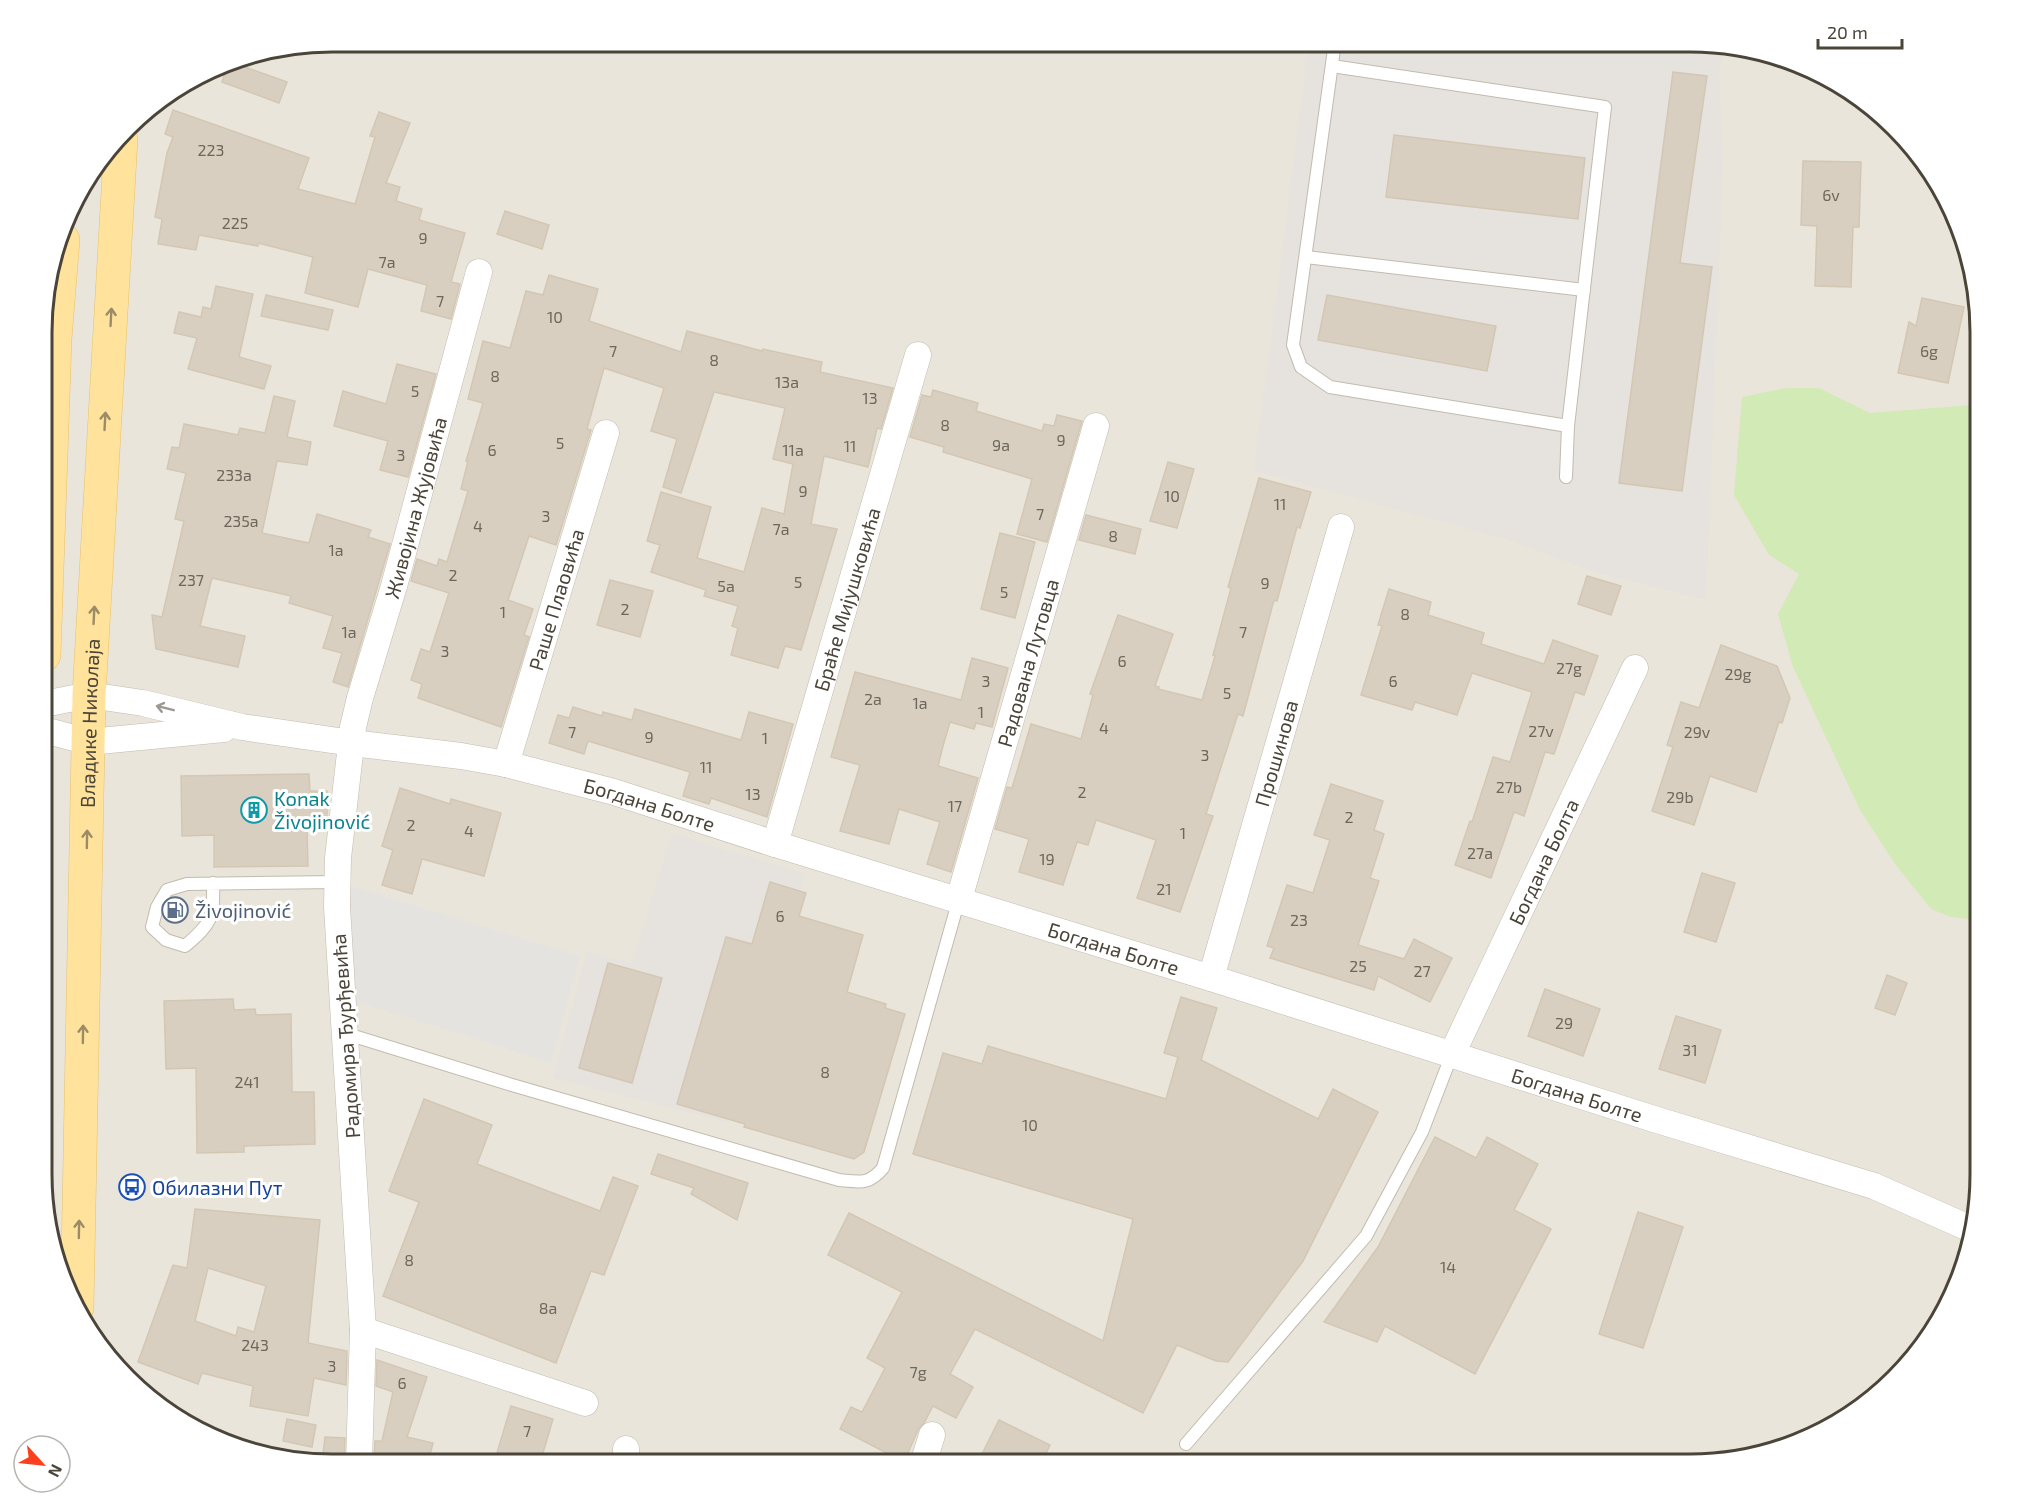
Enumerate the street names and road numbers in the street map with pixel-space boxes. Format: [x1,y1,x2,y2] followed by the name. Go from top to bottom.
[379,414,451,601] street label: Живојина Жујовића
[808,505,885,694] street label: Браће Мијушковића
[523,526,588,673] street label: Раше Плаовића
[992,576,1063,750] street label: Радована Лутовца
[75,638,104,808] street label: Владике Николаја
[1249,697,1303,809] street label: Прошинова
[581,773,718,836] street label: Богдана Болте
[1503,795,1583,928] street label: Богдана Болта
[1045,917,1182,980] street label: Богдана Болте
[326,933,365,1139] street label: Радомира Ђурђевића
[1509,1062,1646,1127] street label: Богдана Болте

